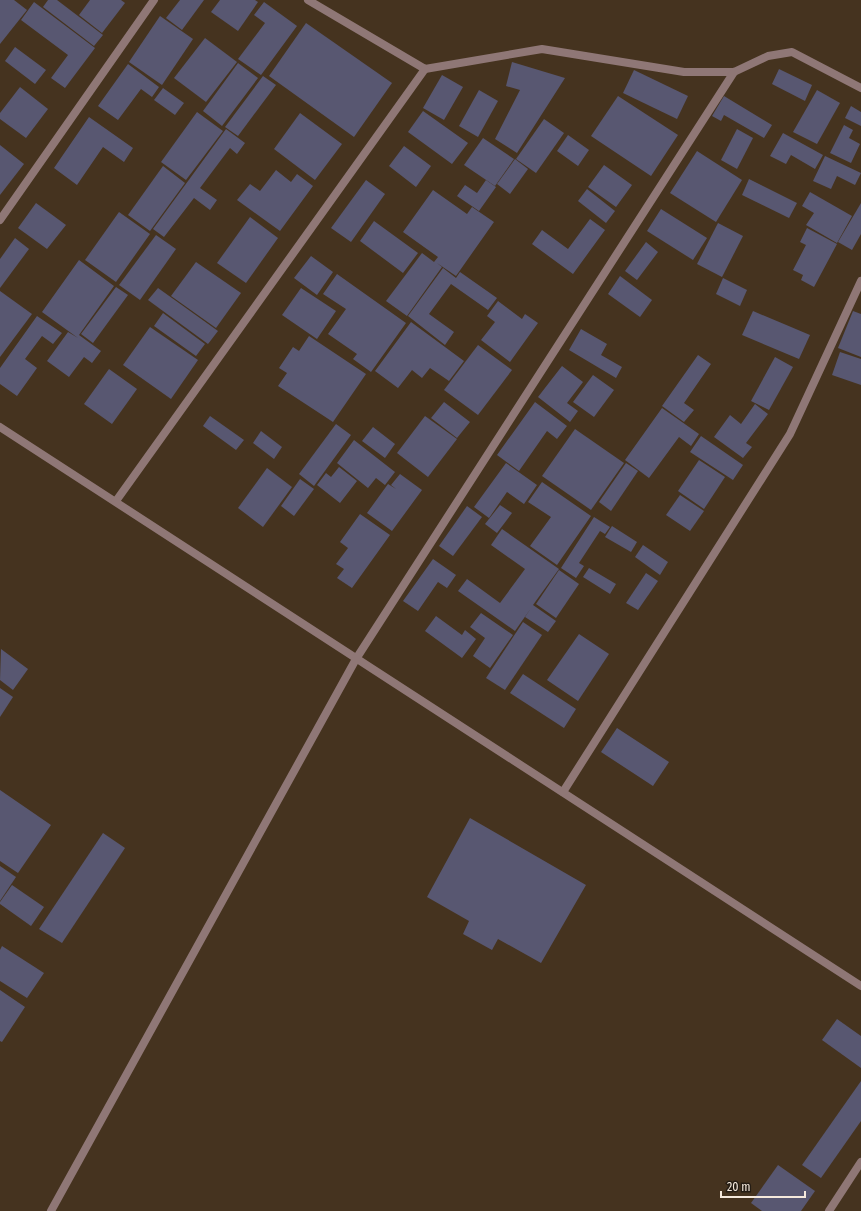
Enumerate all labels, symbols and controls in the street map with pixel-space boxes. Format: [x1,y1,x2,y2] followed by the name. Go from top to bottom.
[721,1173,805,1199] scale bar
[727,1180,751,1194] text: 20 m

